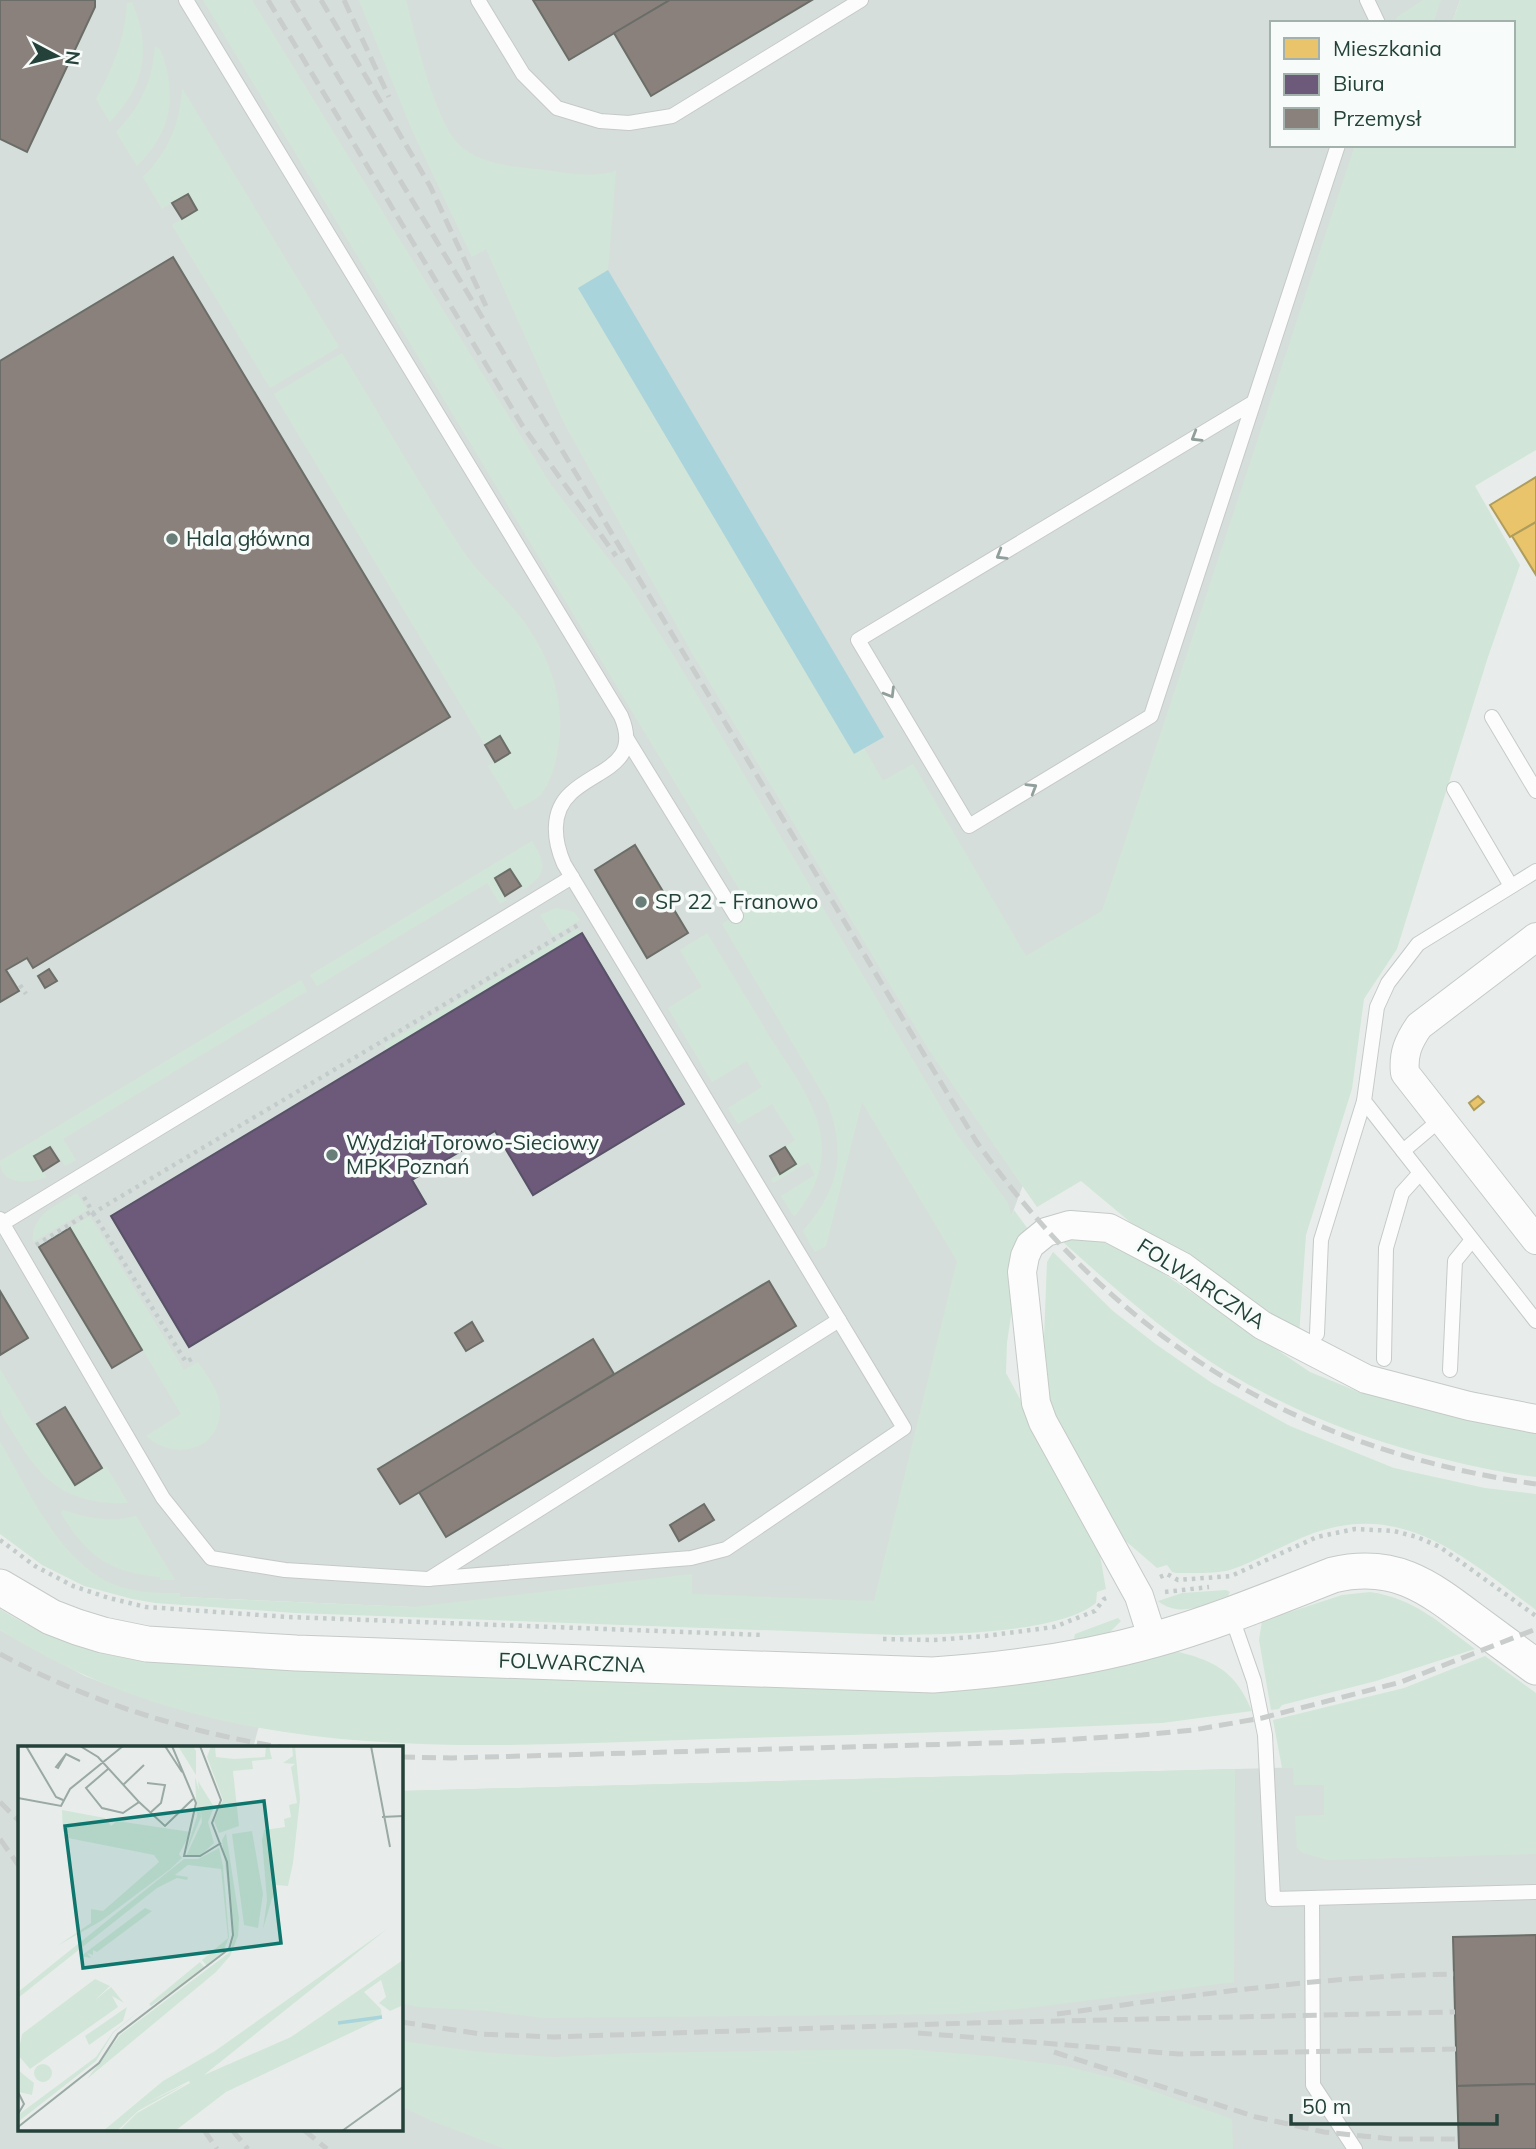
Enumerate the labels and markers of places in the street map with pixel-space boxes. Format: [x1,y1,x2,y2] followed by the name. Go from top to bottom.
[186,525,310,551] place label: Hala główna
[164,531,180,547] marker: Hala główna
[655,888,818,914] place label: SP 22 - Franowo
[633,894,649,910] marker: SP 22 - Franowo
[346,1129,599,1179] place label: Wydział Torowo-Sieciowy MPK Poznań
[324,1147,340,1163] marker: Wydział Torowo-Sieciowy MPK Poznań

